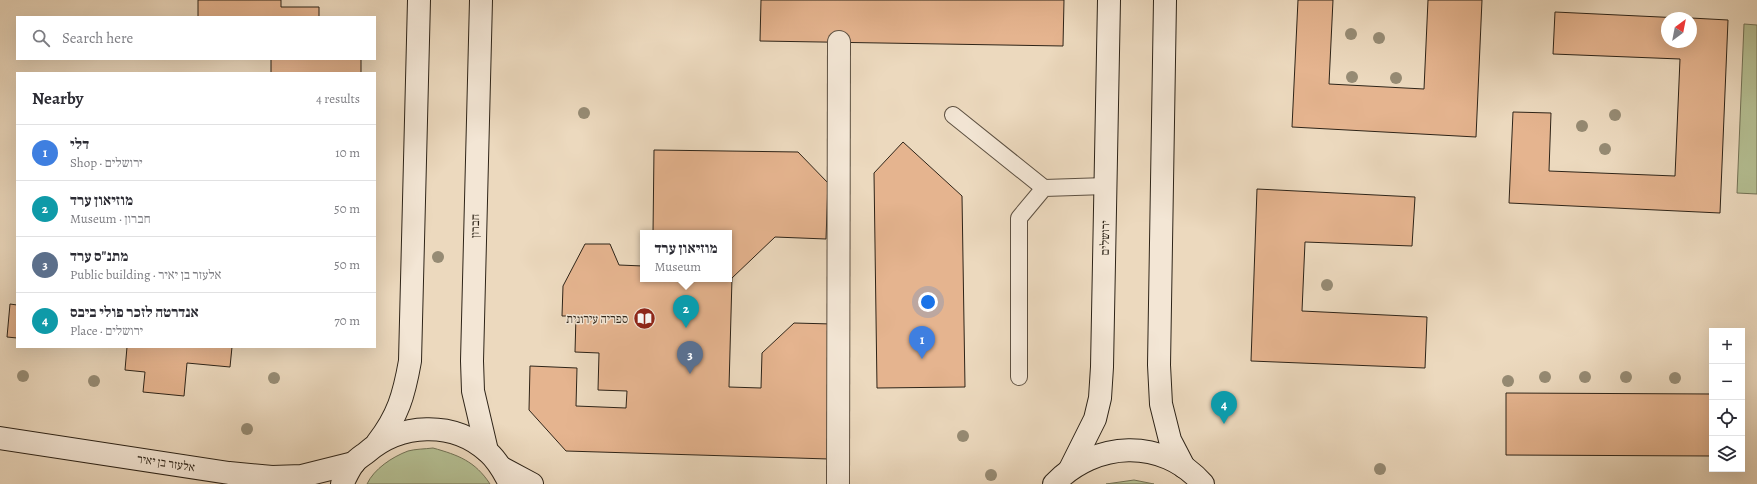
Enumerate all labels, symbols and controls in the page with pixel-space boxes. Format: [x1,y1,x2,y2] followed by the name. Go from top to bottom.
[1661,12,1697,48] north arrow
[16,16,376,60] search box
[30,27,52,49] icon: search
[62,28,133,48] text: Search here
[32,87,83,110] text: Nearby
[316,90,360,107] text: 4 results
[70,134,89,154] text: דלי
[43,144,47,161] text: 1
[335,144,360,161] text: 10 m
[70,154,143,171] text: Shop · ירושלים
[70,190,133,210] text: מוזיאון ערד
[42,200,48,217] text: 2
[334,200,360,217] text: 50 m
[70,210,151,227] text: Museum · חברון
[467,214,483,238] street label: חברון
[1097,220,1113,256] street label: ירושלים
[640,230,732,282] popup
[654,238,718,258] text: מוזיאון ערד
[70,246,128,266] text: מתנ"ס ערד
[42,256,48,273] text: 3
[334,256,360,273] text: 50 m
[654,258,701,275] text: Museum
[70,266,221,283] text: Public building · אלעזר בן יאיר
[918,292,938,312] your location
[673,295,699,328] pin: 2
[70,302,199,322] text: אנדרטה לזכר פולי ביבס
[631,306,657,332] library icon: ספריה עירונית
[566,311,628,327] place label: ספריה עירונית
[42,312,48,329] text: 4
[334,312,360,329] text: 70 m
[70,322,143,339] text: Place · ירושלים
[909,326,935,359] pin: 1
[1709,328,1745,472] map controls
[1709,328,1745,364] button: +
[677,341,703,374] pin: 3
[1709,364,1745,400] button: −
[1211,391,1237,424] pin: 4
[1709,400,1745,436] button: locate
[1709,436,1745,472] button: layers
[136,451,196,475] street label: אלעזר בן יאיר

